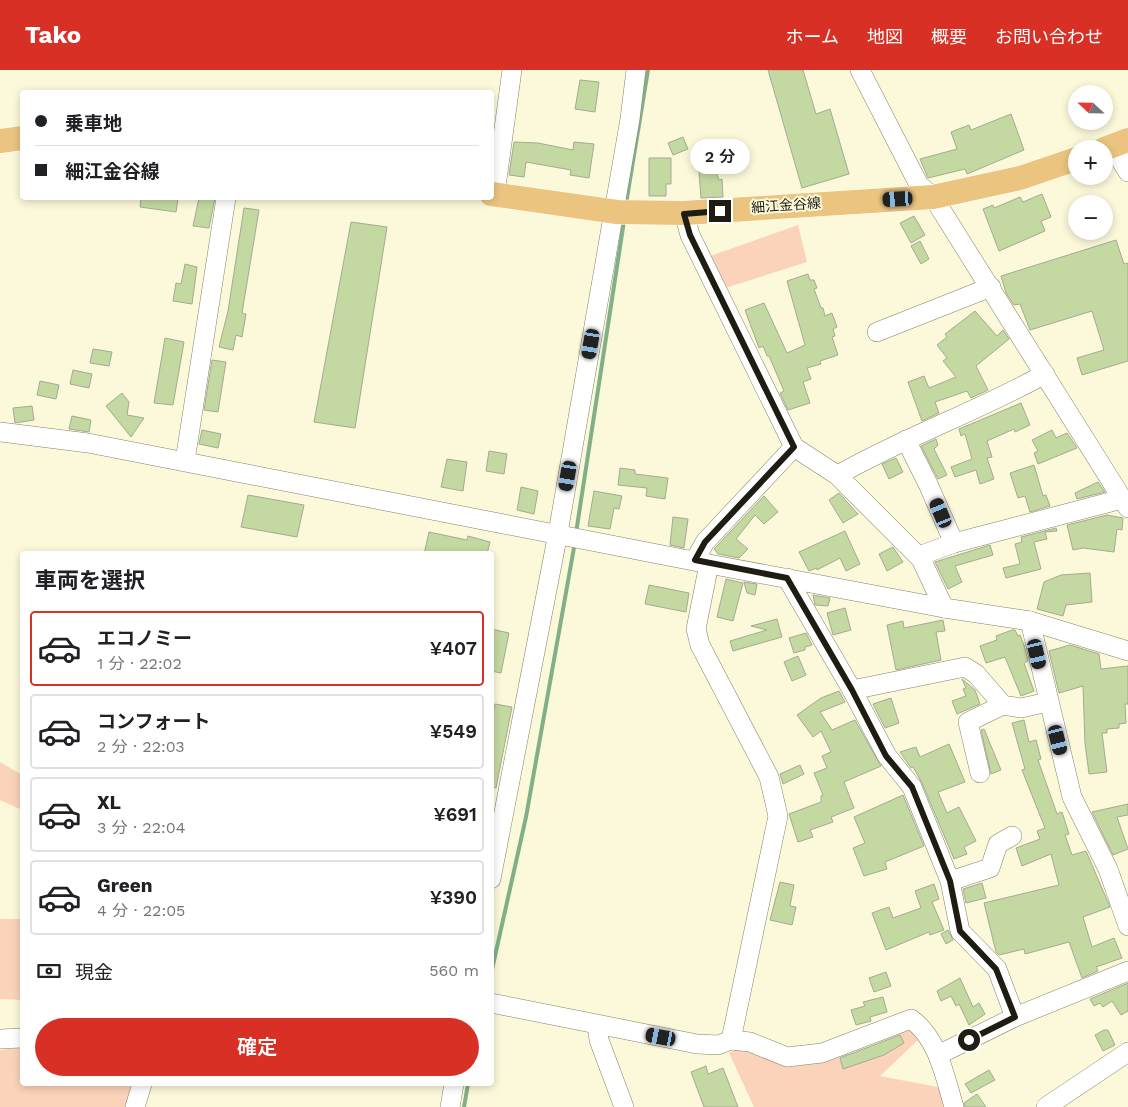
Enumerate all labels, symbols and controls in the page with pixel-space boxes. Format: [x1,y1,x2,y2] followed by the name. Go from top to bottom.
[25,21,81,49] text: Tako
[786,26,839,47] text: ホーム
[867,26,903,47] text: 地図
[931,26,967,47] text: 概要
[995,26,1103,47] text: お問い合わせ
[1068,85,1112,130] north arrow
[1068,85,1113,240] map controls
[65,112,122,135] text: 乗車地
[690,138,750,174] callout: 2 分
[1068,140,1113,185] button: +
[705,147,735,166] text: 2 分
[65,160,160,183] text: 細江金谷線
[882,191,913,207] car
[751,195,821,215] street label: 細江金谷線
[1068,195,1113,240] button: −
[709,200,731,222] route end
[581,328,600,360] car
[558,460,577,492] car
[928,496,953,530] car
[35,568,145,593] text: 車両を選択
[37,626,82,671] icon: car
[97,627,192,650] text: エコノミー
[430,637,477,660] text: ¥407
[1026,638,1047,670] car
[97,654,182,673] text: 1 分 · 22:02
[37,709,82,754] icon: car
[97,710,210,733] text: コンフォート
[430,720,477,743] text: ¥549
[1047,724,1068,756] car
[97,737,185,756] text: 2 分 · 22:03
[97,791,121,814] text: XL
[37,792,82,837] icon: car
[433,803,477,826] text: ¥691
[97,818,185,837] text: 3 分 · 22:04
[97,874,153,897] text: Green
[37,875,82,920] icon: car
[430,886,477,909] text: ¥390
[97,901,185,920] text: 4 分 · 22:05
[35,957,63,985] icon: cash
[75,961,113,984] text: 現金
[429,961,479,980] text: 560 m
[35,1018,479,1076] button: 確定
[644,1027,677,1047] car
[958,1029,980,1051] route start

